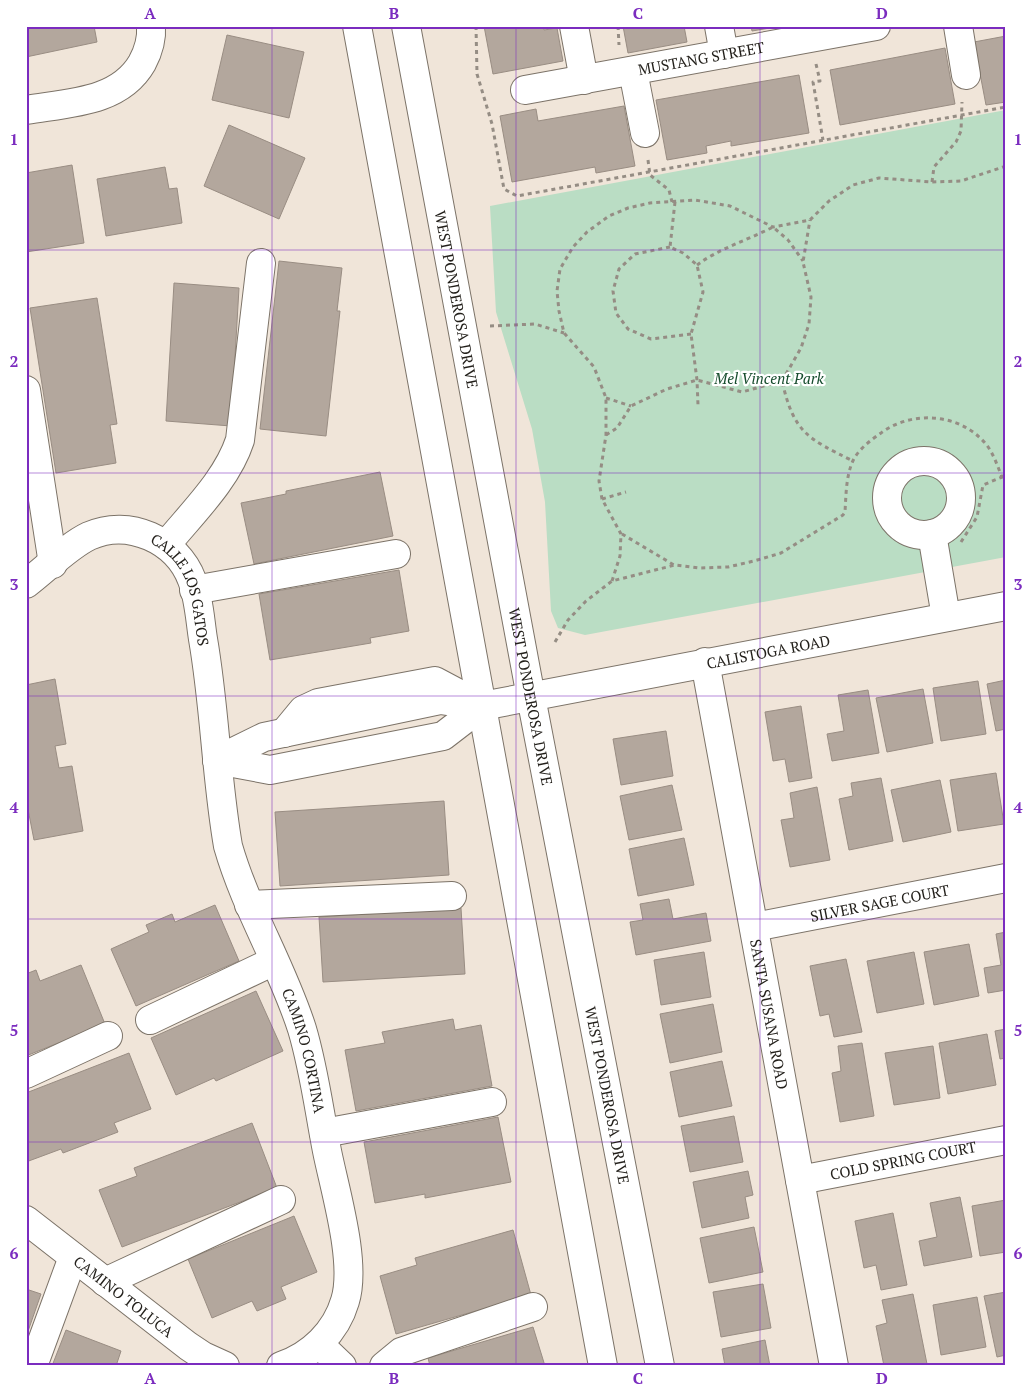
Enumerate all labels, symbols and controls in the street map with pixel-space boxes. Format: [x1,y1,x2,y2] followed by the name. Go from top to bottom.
[144,2,156,24] text: A
[389,2,399,24] text: B
[633,2,643,24] text: C
[876,2,888,24] text: D
[636,37,766,79] street label: MUSTANG STREET
[9,128,19,150] text: 1
[1013,128,1023,150] text: 1
[431,209,483,390] street label: WEST PONDEROSA DRIVE
[9,350,19,372] text: 2
[1013,350,1023,372] text: 2
[713,368,824,388] park label: Mel Vincent Park
[148,528,214,647] street label: CALLE LOS GATOS
[9,573,19,595] text: 3
[1013,573,1023,595] text: 3
[505,606,558,787] street label: WEST PONDEROSA DRIVE
[705,630,832,673] street label: CALISTOGA ROAD
[9,796,19,818] text: 4
[1013,796,1023,818] text: 4
[808,879,951,926] street label: SILVER SAGE COURT
[746,937,793,1091] street label: SANTA SUSANA ROAD
[278,985,330,1115] street label: CAMINO CORTINA
[581,1005,635,1186] street label: WEST PONDEROSA DRIVE
[9,1019,19,1041] text: 5
[1013,1019,1023,1041] text: 5
[828,1136,978,1184] street label: COLD SPRING COURT
[9,1242,19,1264] text: 6
[1013,1242,1023,1264] text: 6
[70,1251,179,1342] street label: CAMINO TOLUCA
[144,1367,156,1389] text: A
[389,1367,399,1389] text: B
[633,1367,643,1389] text: C
[876,1367,888,1389] text: D

